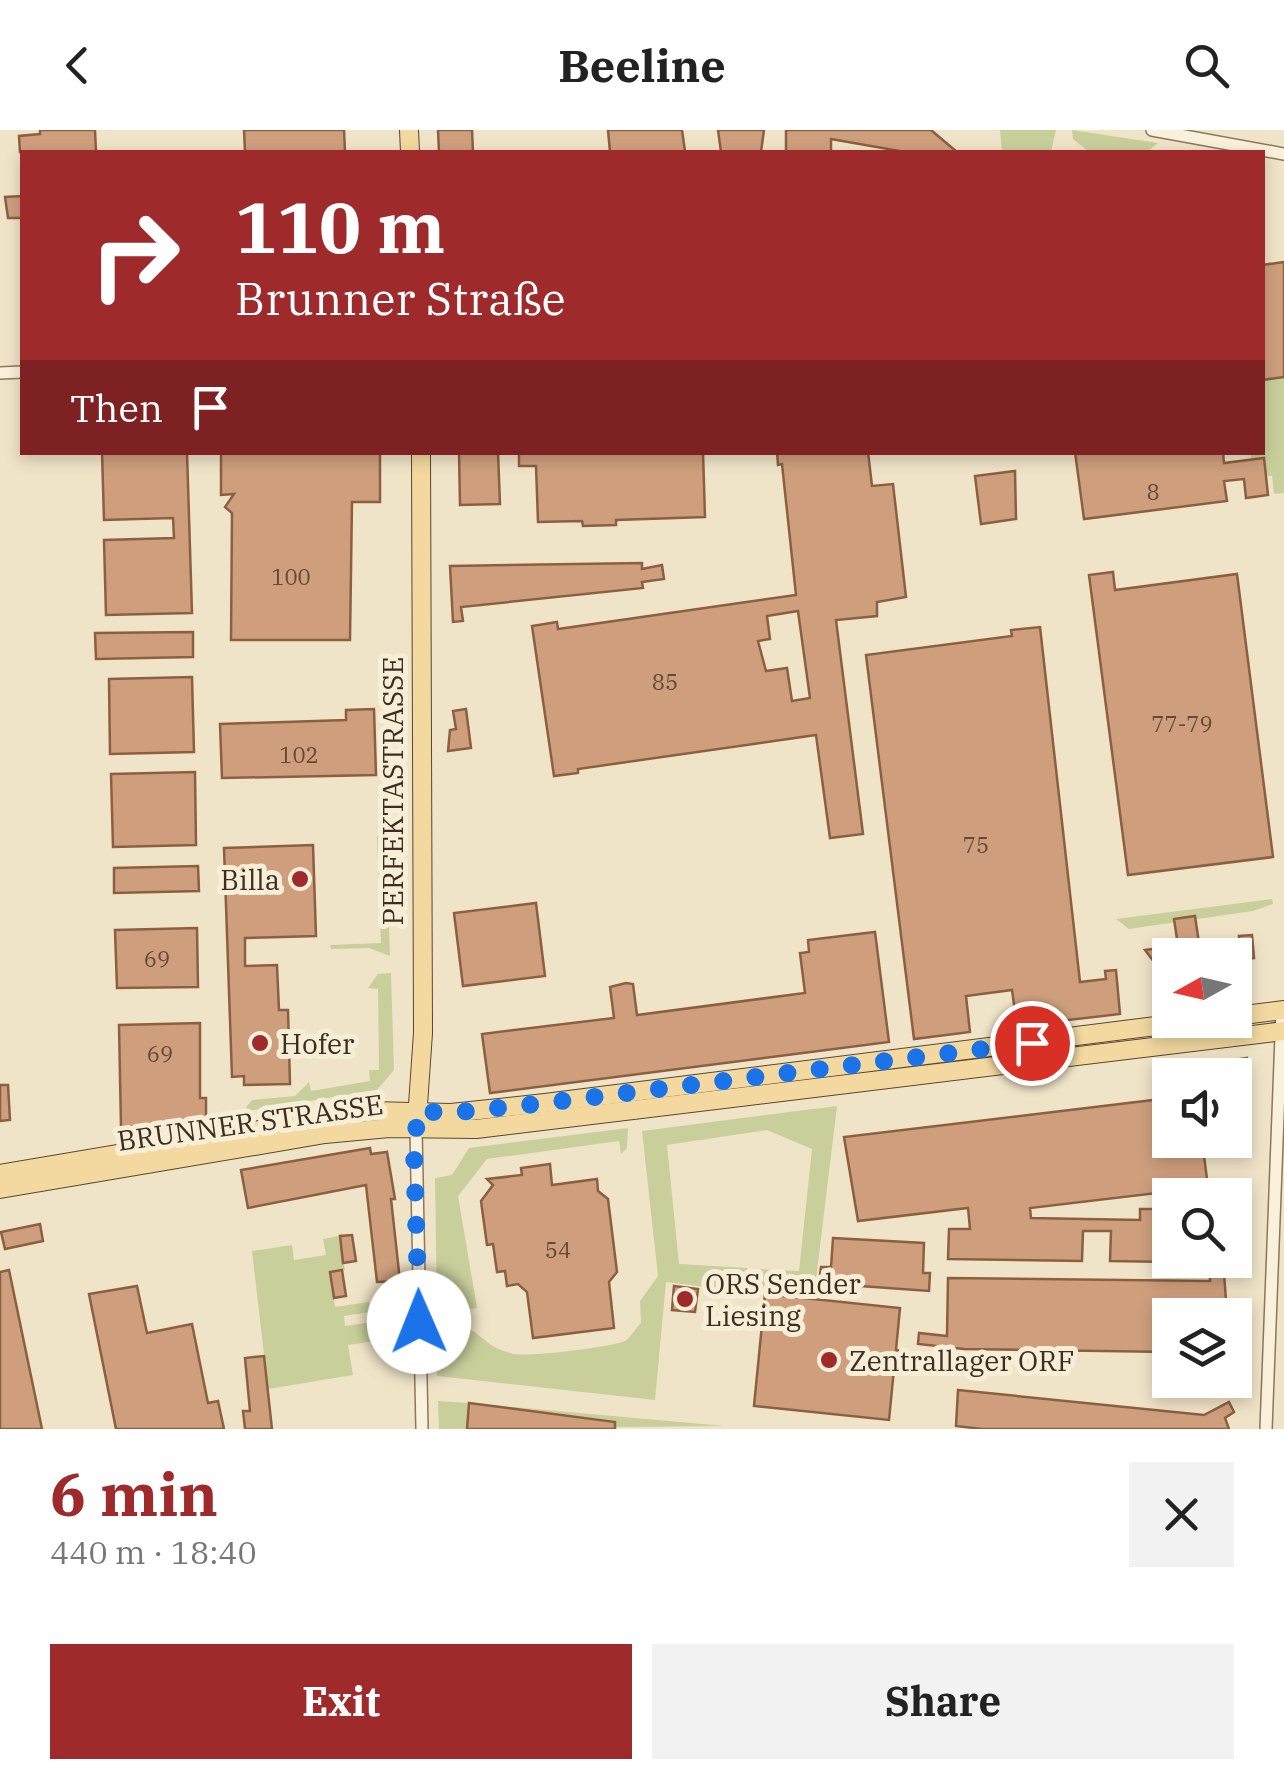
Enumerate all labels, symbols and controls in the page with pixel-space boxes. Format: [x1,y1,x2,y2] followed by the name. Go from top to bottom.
[558,36,726,94] text: Beeline
[50,38,105,93] icon: back
[1179,38,1234,93] icon: search
[235,181,445,272] text: 110 m
[70,190,200,320] icon: right
[235,269,566,327] text: Brunner Straße
[183,380,238,435] icon: arrive
[70,383,163,432] text: Then
[1146,477,1160,506] house number: 8
[271,562,311,591] house number: 100
[374,657,411,925] street label: PERFEKTASTRASSE
[652,667,678,696] house number: 85
[1151,709,1213,738] house number: 77-79
[279,740,319,769] house number: 102
[963,830,989,859] house number: 75
[220,861,280,898] place label: Billa
[289,868,311,890] marker: Billa
[1152,938,1252,1038] north arrow
[1152,938,1252,1398] map controls
[144,944,170,973] house number: 69
[990,1001,1075,1086] pin
[1005,1016,1060,1071] icon: arrive
[280,1025,355,1062] place label: Hofer
[249,1032,271,1054] marker: Hofer
[147,1039,173,1068] house number: 69
[1152,1058,1252,1158] button: sound
[115,1085,385,1159] street label: BRUNNER STRASSE
[1152,1178,1252,1278] button: search
[545,1235,571,1264] house number: 54
[705,1265,861,1334] place label: ORS Sender Liesing
[367,1270,471,1374] position arrow
[674,1288,696,1310] marker: ORS Sender Liesing
[1152,1298,1252,1398] button: layers
[849,1342,1075,1379] place label: Zentrallager ORF
[818,1349,840,1371] marker: Zentrallager ORF
[50,1454,218,1533] text: 6 min
[1129,1462,1234,1567] button: close
[50,1531,257,1573] text: 440 m · 18:40
[50,1644,632,1759] button: Exit
[652,1644,1234,1759] button: Share

